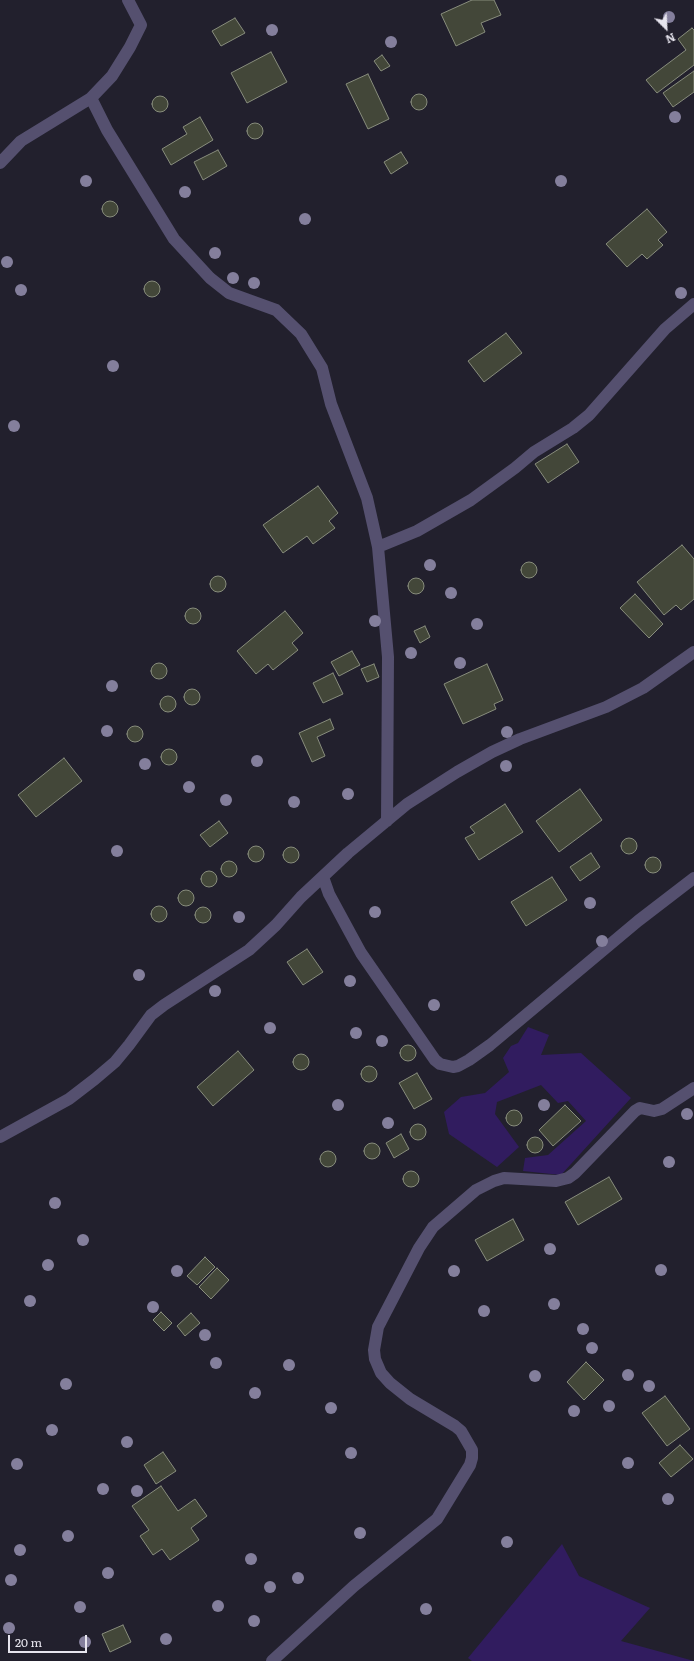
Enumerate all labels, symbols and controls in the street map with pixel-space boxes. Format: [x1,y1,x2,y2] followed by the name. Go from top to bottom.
[646,8,686,48] north arrow
[663,30,678,48] text: N
[10,1627,89,1653] scale bar
[15,1633,42,1651] text: 20 m

